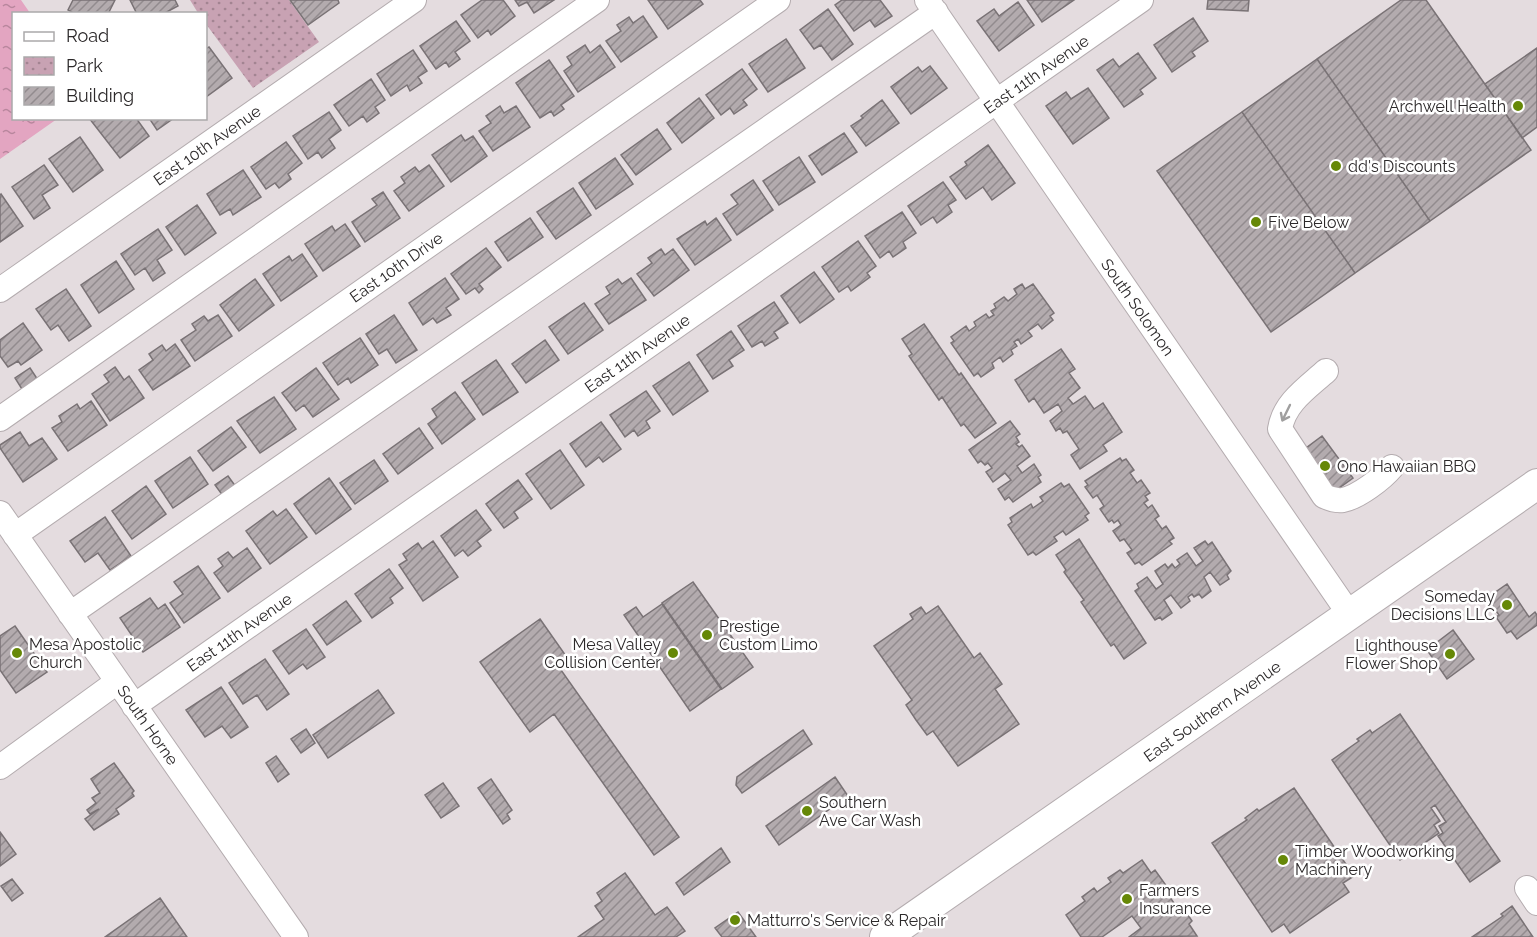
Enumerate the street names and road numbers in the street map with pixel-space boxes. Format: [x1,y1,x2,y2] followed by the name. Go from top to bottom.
[980,31,1092,118] street label: East 11th Avenue
[150,101,265,190] street label: East 10th Avenue
[346,228,446,307] street label: East 10th Drive
[1097,255,1178,359] street label: South Solomon
[581,310,693,397] street label: East 11th Avenue
[183,589,295,676] street label: East 11th Avenue
[1140,657,1285,766] street label: East Southern Avenue
[113,682,182,769] street label: South Horne

